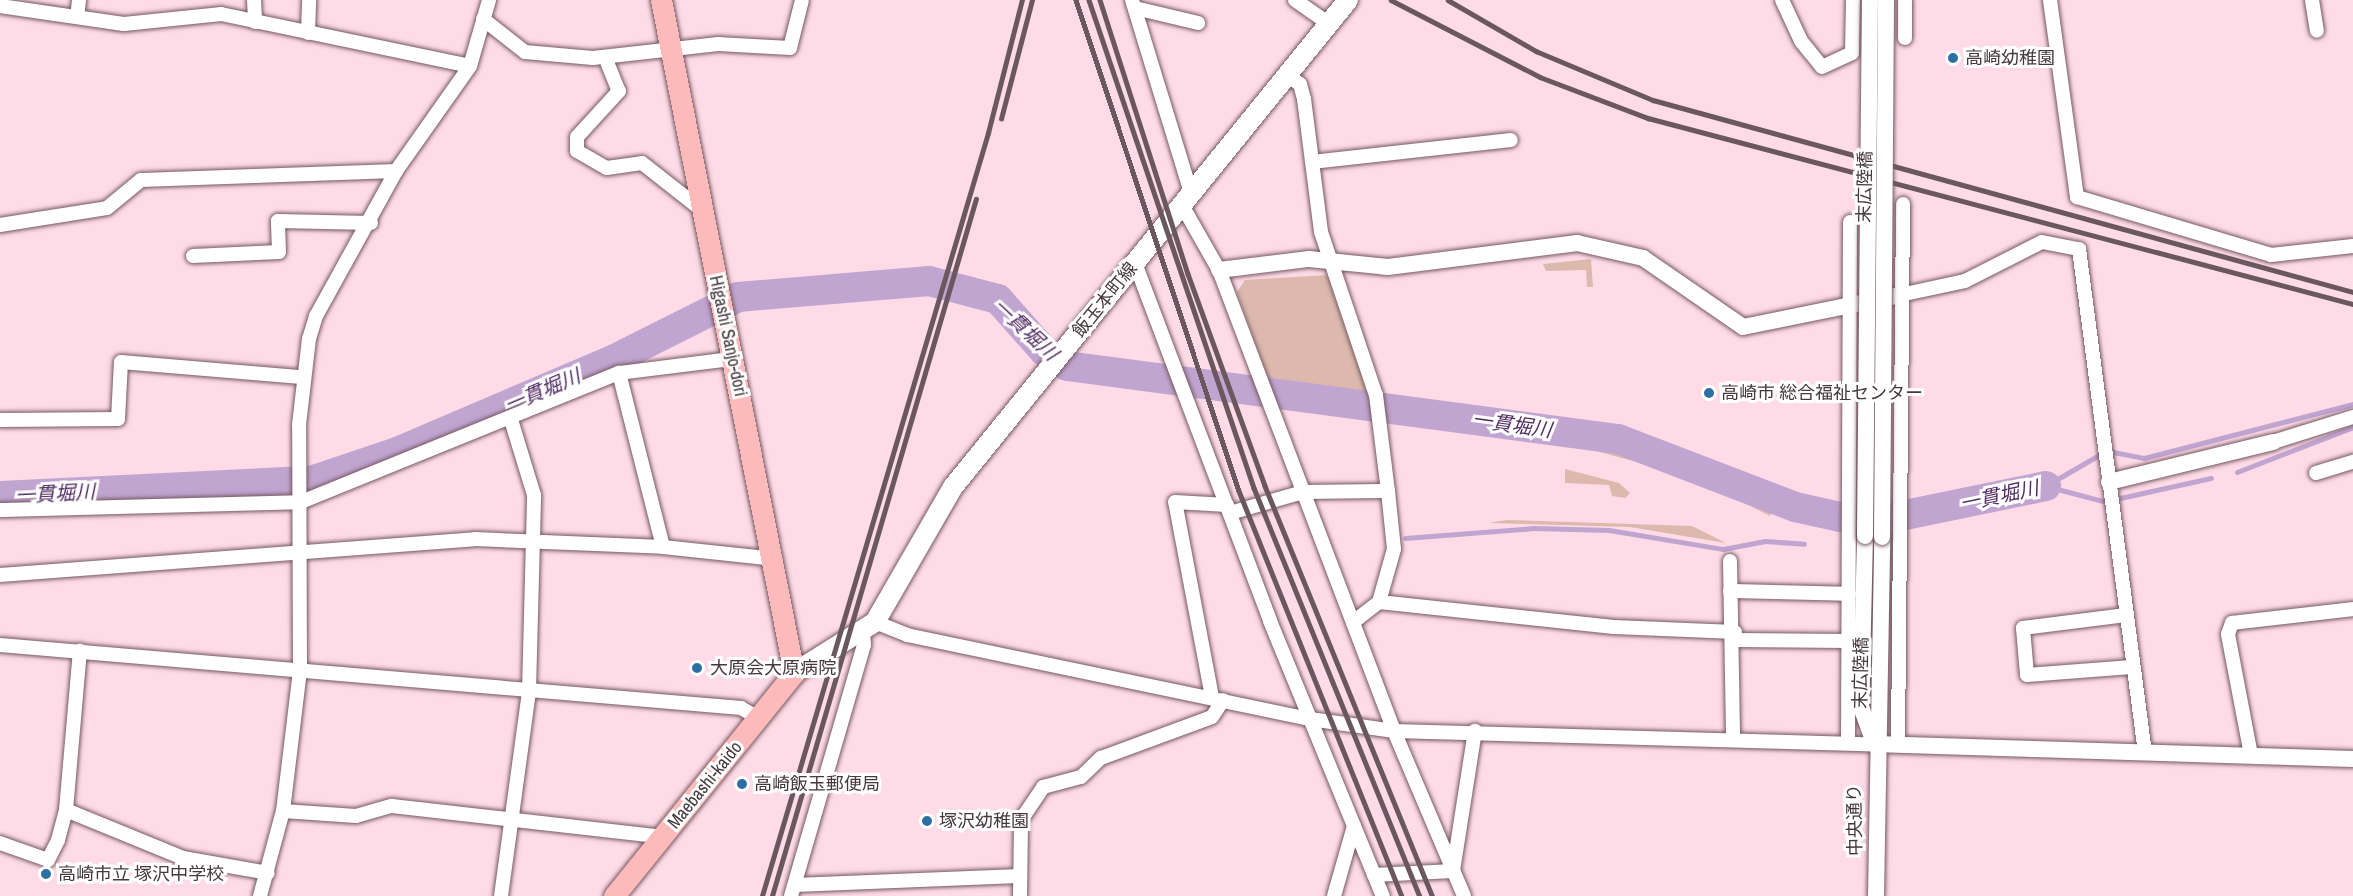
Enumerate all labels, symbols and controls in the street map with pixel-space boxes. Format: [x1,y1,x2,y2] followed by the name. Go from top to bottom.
[1965,47,2055,69] place label: 高崎幼稚園
[1946,51,1960,65] marker: 高崎幼稚園
[1854,151,1876,223] street label: 末広陸橋
[1068,258,1142,342] street label: 飯玉本町線
[705,274,751,398] street label: Higashi Sanjo-dori
[989,293,1063,365] water label: 一貫堀川
[500,363,584,417] water label: 一貫堀川
[1721,382,1923,404] place label: 高崎市 総合福祉センター
[1702,386,1716,400] marker: 高崎市 総合福祉センター
[1471,407,1553,441] water label: 一貫堀川
[1957,475,2041,515] water label: 一貫堀川
[14,479,96,507] water label: 一貫堀川
[1850,637,1872,709] street label: 末広陸橋
[710,657,836,679] place label: 大原会大原病院
[688,659,706,677] marker: 大原会大原病院
[663,737,747,833] street label: Maebashi-kaido
[754,773,880,795] place label: 高崎飯玉郵便局
[735,777,749,791] marker: 高崎飯玉郵便局
[1844,784,1866,856] street label: 中央通り
[939,810,1029,832] place label: 塚沢幼稚園
[920,814,934,828] marker: 塚沢幼稚園
[58,863,224,885] place label: 高崎市立 塚沢中学校
[39,867,53,881] marker: 高崎市立 塚沢中学校

